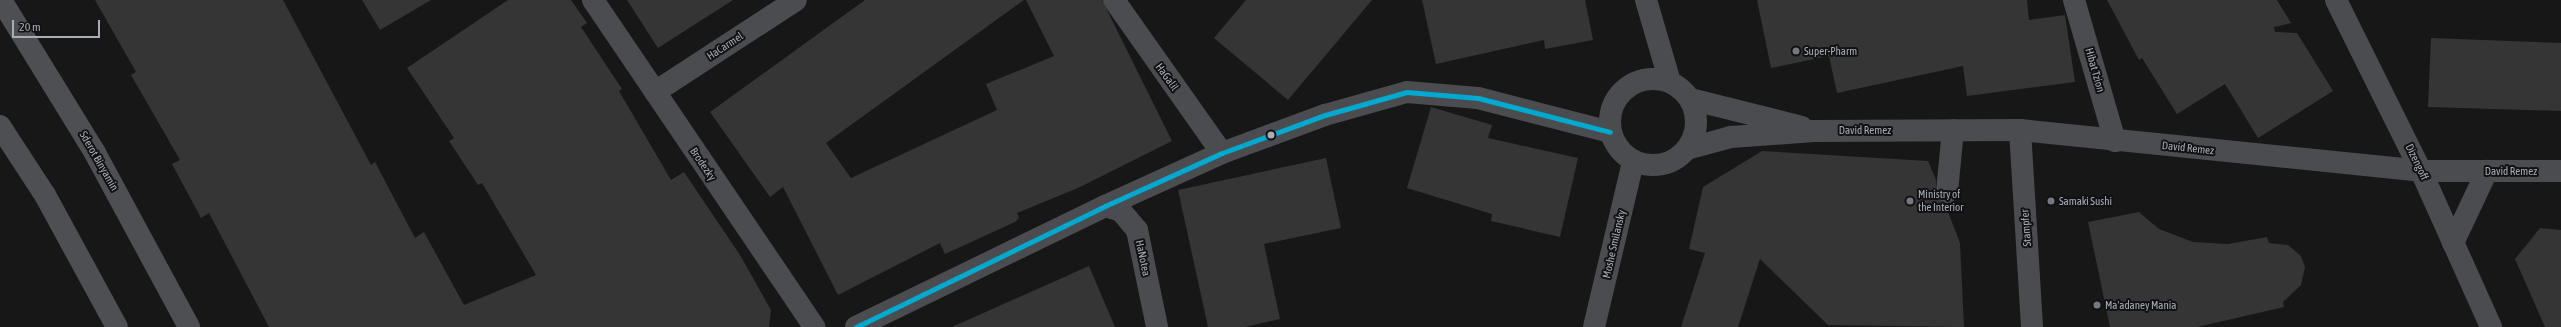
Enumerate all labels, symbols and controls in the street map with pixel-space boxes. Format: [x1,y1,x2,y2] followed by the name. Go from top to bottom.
[14,12,102,38] scale bar
[19,20,41,34] text: 20 m
[704,29,746,63] street label: HaCarmel
[1804,44,1857,58] place label: Super-Pharm
[1791,46,1801,56] marker: Super-Pharm
[2082,46,2108,94] street label: Hibat Tzion
[1153,61,1181,93] street label: HaGalil
[1839,123,1891,137] street label: David Remez
[77,129,121,193] street label: Sderot Binyamin
[1266,130,1276,140] unlabelled marker
[2161,139,2215,157] street label: David Remez
[2403,142,2431,182] street label: Dizengoff
[687,145,719,183] street label: Brodezky
[2485,164,2537,178] street label: David Remez
[1918,188,1963,214] place label: Ministry of the Interior
[2059,194,2112,208] place label: Samaki Sushi
[1905,196,1915,206] marker: Ministry of the Interior
[2046,196,2056,206] marker: Samaki Sushi
[1600,208,1628,280] street label: Moshe Smilansky
[2018,209,2034,247] street label: Stampfer
[1133,239,1153,277] street label: HaNotea
[2105,298,2176,312] place label: Ma'adaney Mania
[2092,300,2102,310] marker: Ma'adaney Mania

